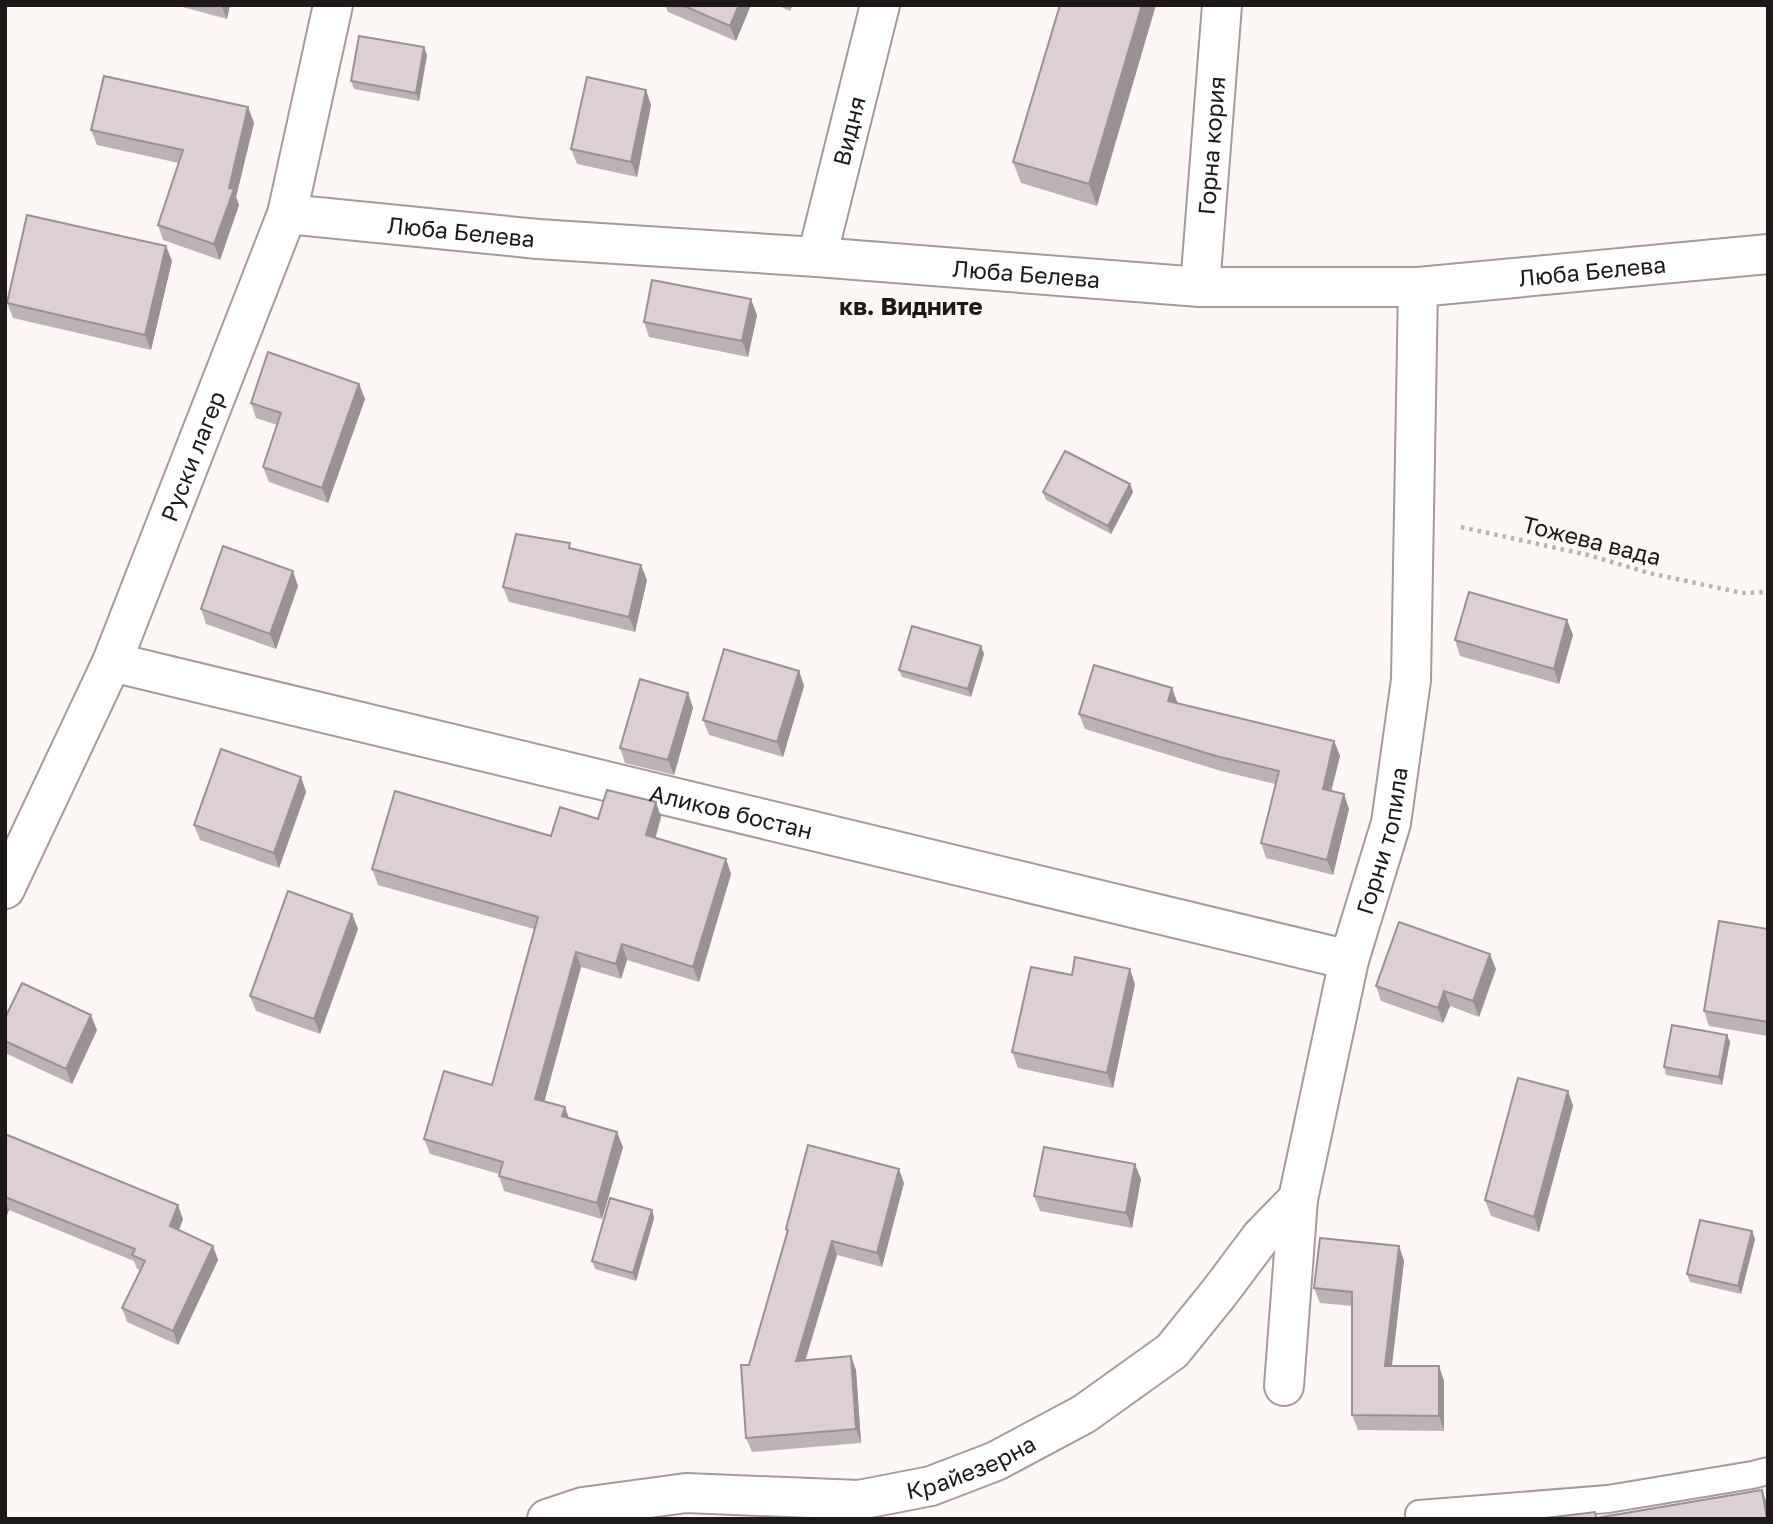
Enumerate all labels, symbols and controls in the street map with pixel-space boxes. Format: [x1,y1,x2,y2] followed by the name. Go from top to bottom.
[1192,75,1230,216] street label: Горна кория
[826,93,871,168] street label: Видня
[386,210,536,253] street label: Люба Белева
[1517,250,1667,291] street label: Люба Белева
[952,254,1101,293] street label: Люба Белева
[839,291,983,320] district label: кв. Видните
[154,387,231,525] street label: Руски лагер
[1520,509,1664,571] street label: Тожева вада
[1350,765,1413,918] street label: Горни топила
[647,778,816,844] street label: Аликов бостан
[904,1429,1040,1505] street label: Крайезерна

